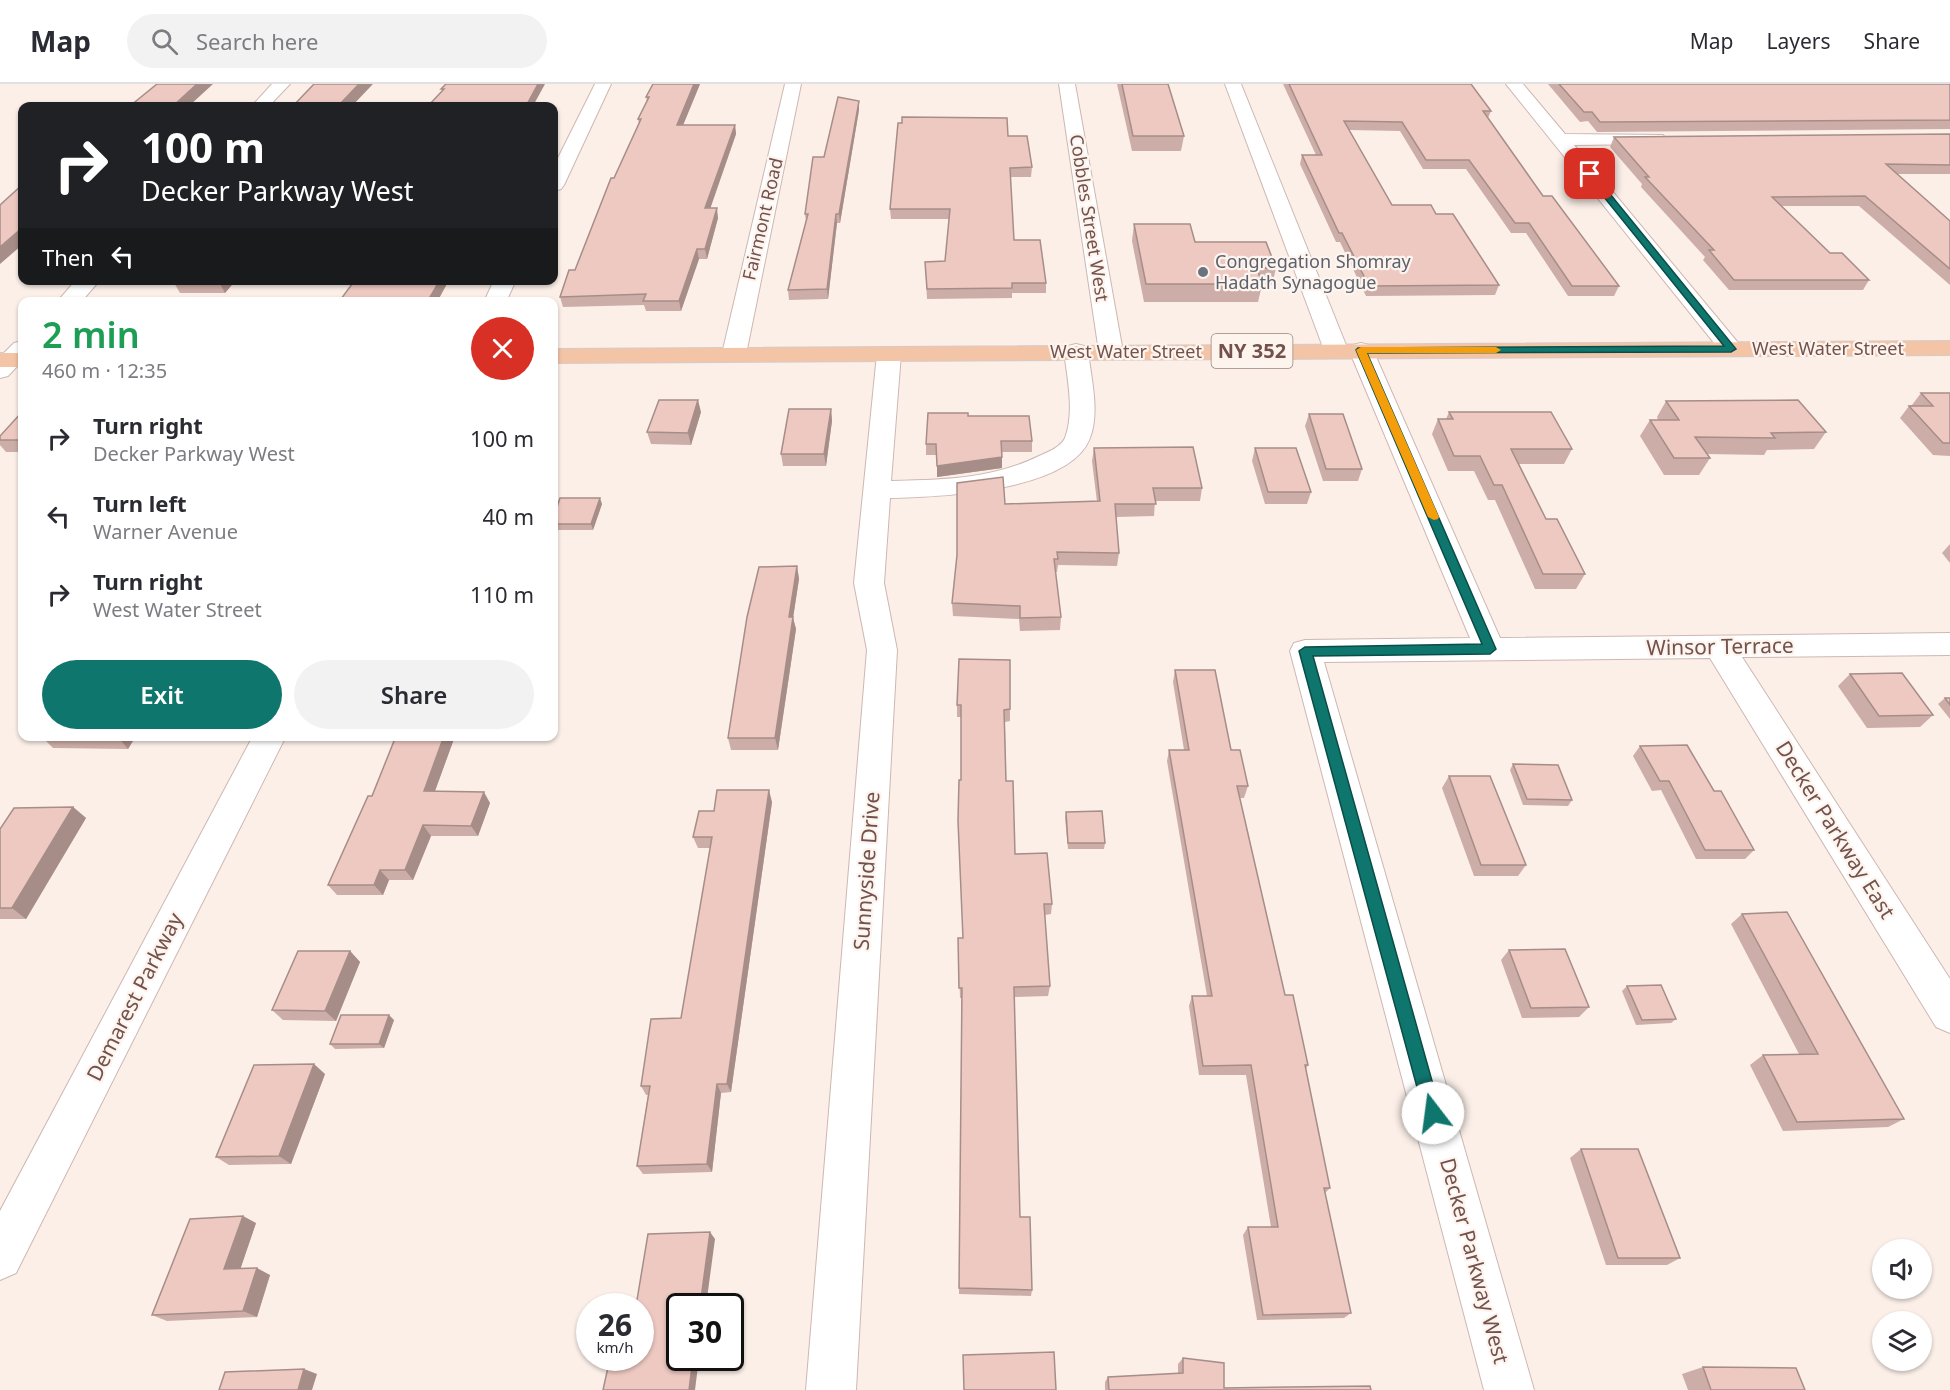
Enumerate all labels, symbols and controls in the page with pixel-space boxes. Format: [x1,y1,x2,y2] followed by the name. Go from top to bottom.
[127,14,547,68] search box
[30,22,91,60] text: Map
[148,25,181,58] icon: search
[196,26,318,56] text: Search here
[1690,27,1734,55] text: Map
[1767,27,1831,55] text: Layers
[1864,27,1920,55] text: Share
[141,118,265,175] text: 100 m
[42,126,120,204] icon: right
[1065,132,1115,304] street label: Cobbles Street West
[1564,148,1615,199] pin
[736,155,788,282] street label: Fairmont Road
[1573,157,1606,190] icon: arrive
[141,172,413,209] text: Decker Parkway West
[106,240,139,273] icon: left
[42,242,94,272] text: Then
[1215,249,1412,294] place label: Congregation Shomray Hadath Synagogue
[1196,265,1210,279] marker: Congregation Shomray Hadath Synagogue
[42,310,140,359] text: 2 min
[471,317,534,380] button: close
[1212,334,1292,368] road number: NY 352
[1752,336,1904,360] street label: West Water Street
[1050,339,1202,363] street label: West Water Street
[42,357,167,384] text: 460 m · 12:35
[93,410,203,440] text: Turn right
[42,422,75,455] icon: right
[470,423,534,453] text: 100 m
[93,440,295,467] text: Decker Parkway West
[93,488,187,518] text: Turn left
[42,500,75,533] icon: left
[483,501,534,531] text: 40 m
[93,518,238,545] text: Warner Avenue
[93,566,203,596] text: Turn right
[42,578,75,611] icon: right
[470,579,534,609] text: 110 m
[93,596,262,623] text: West Water Street
[1646,631,1794,661] street label: Winsor Terrace
[42,660,282,729] button: Exit
[294,660,534,729] button: Share
[1770,735,1902,924] street label: Decker Parkway East
[846,791,886,951] street label: Sunnyside Drive
[80,907,189,1085] street label: Demarest Parkway
[1401,1081,1465,1145] position arrow
[1434,1155,1516,1367] street label: Decker Parkway West
[1872,1239,1932,1371] map controls
[1872,1239,1932,1299] button: sound
[666,1293,744,1371] speed limit sign: 30
[598,1304,632,1345] text: 26
[1872,1311,1932,1371] button: layers
[597,1337,633,1357] text: km/h

